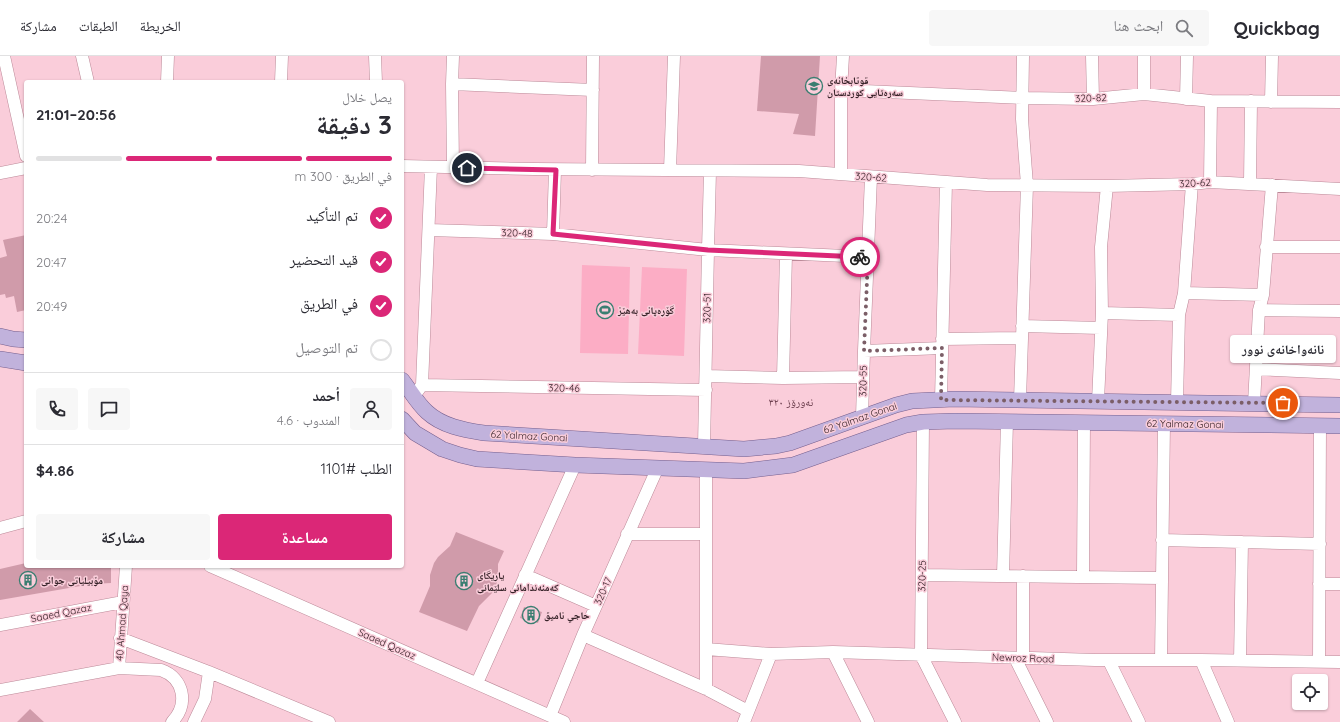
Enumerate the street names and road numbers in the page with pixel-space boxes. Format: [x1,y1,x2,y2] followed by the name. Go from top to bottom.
[1075,91,1107,105] street label: 320-82
[855,169,888,185] street label: 320-62
[1179,176,1212,190] street label: 320-62
[501,226,533,240] street label: 320-48
[700,293,714,323] street label: 320-51
[856,365,870,397] street label: 320-55
[548,381,580,395] street label: 320-46
[822,399,898,437] street label: 62 Yalmaz Gonai
[1146,417,1224,431] street label: 62 Yalmaz Gonai
[490,427,568,445] street label: 62 Yalmaz Gonai
[915,560,929,592] street label: 320-25
[591,575,615,607] street label: 320-17
[113,585,131,661] street label: 40 Ahmad Qaya
[29,601,93,625] street label: Saaed Qazaz
[356,626,418,663] street label: Saaed Qazaz
[992,650,1054,666] street label: Newroz Road

